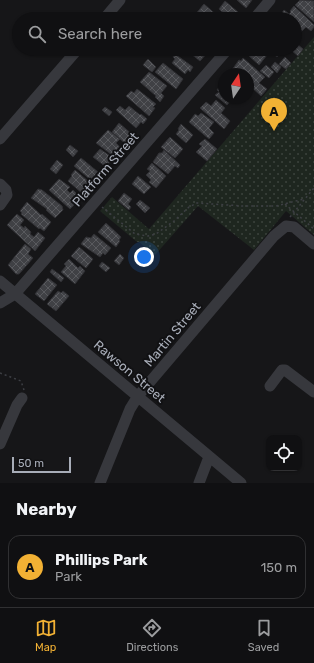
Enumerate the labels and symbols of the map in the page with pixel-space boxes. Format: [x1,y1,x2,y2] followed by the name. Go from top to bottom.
[218,68,254,104] north arrow
[261,98,287,131] pin: A
[69,129,142,209] street label: Platform Street
[134,247,154,267] your location
[141,299,204,370] street label: Martin Street
[91,337,168,406] street label: Rawson Street
[12,455,71,474] scale bar

